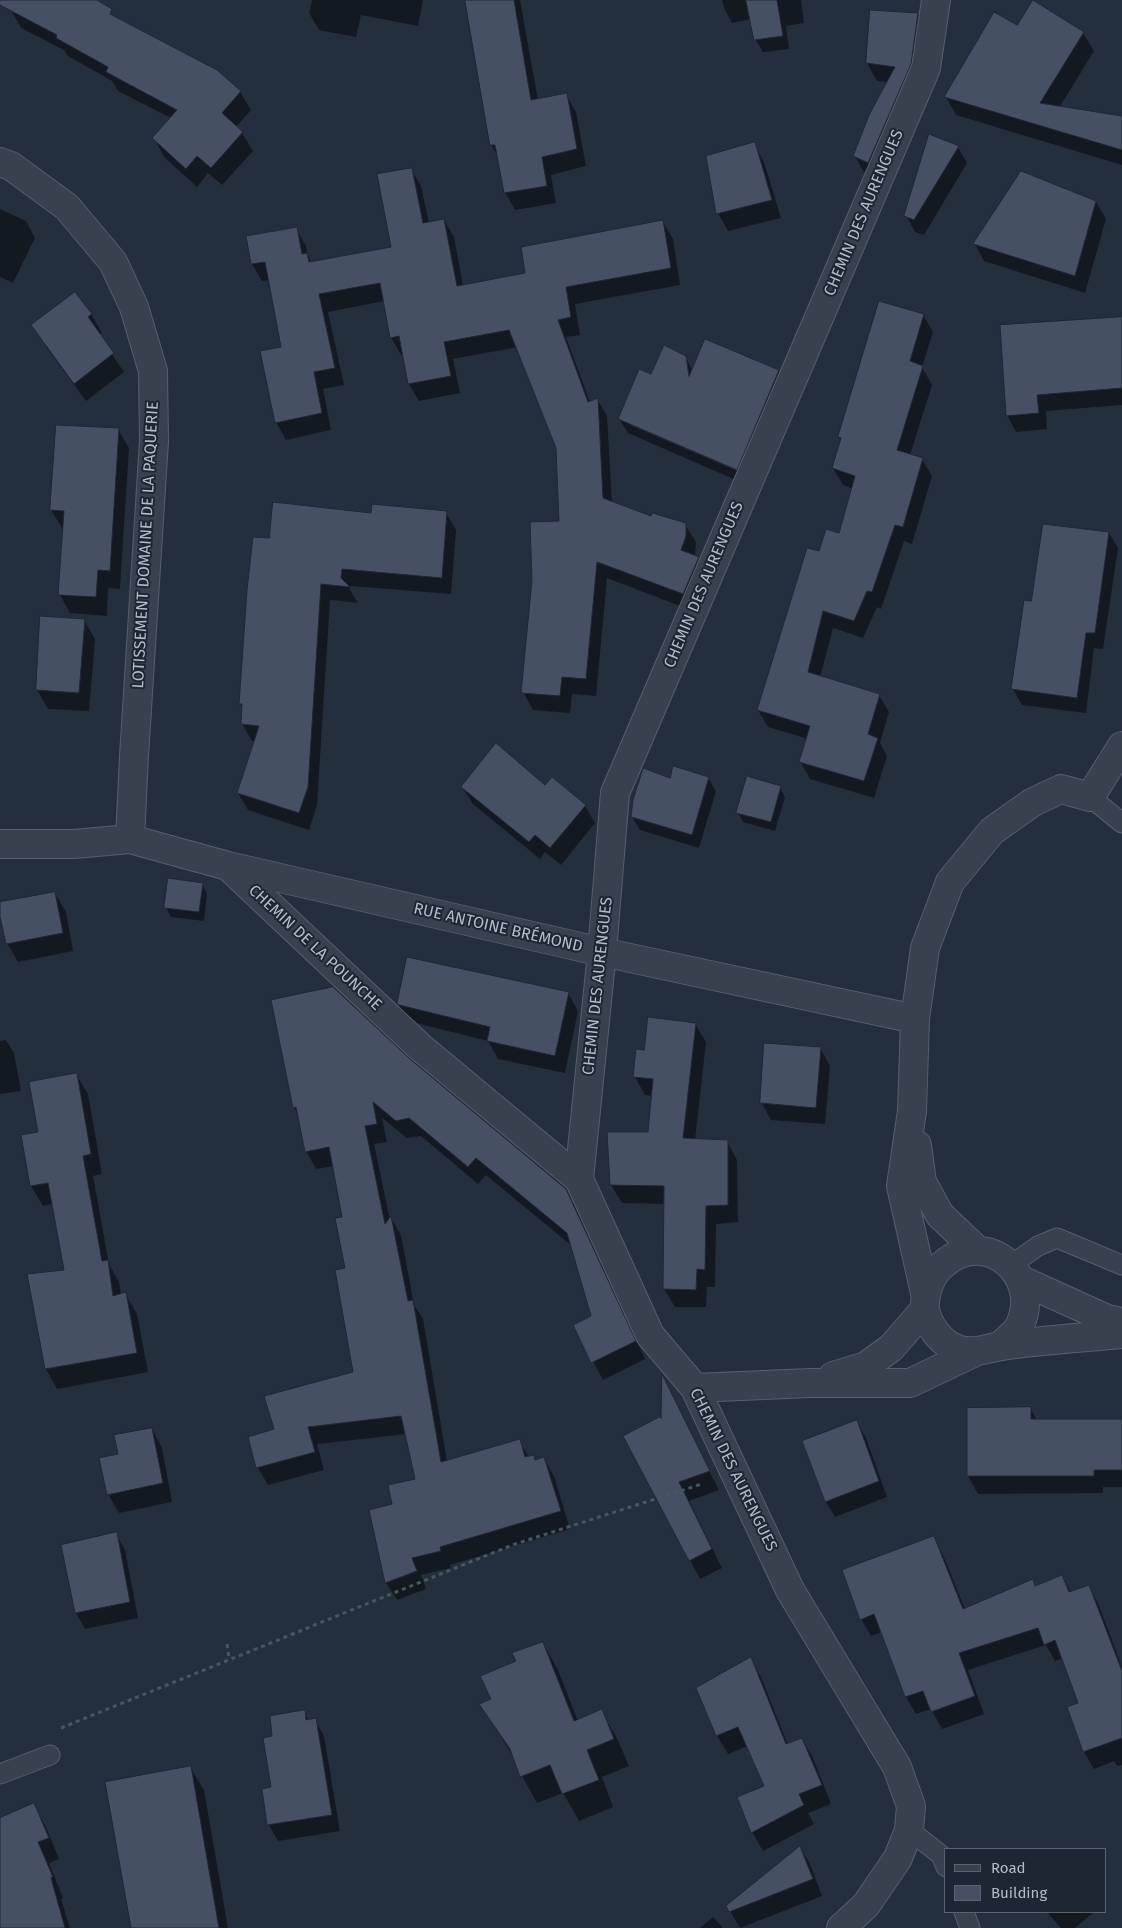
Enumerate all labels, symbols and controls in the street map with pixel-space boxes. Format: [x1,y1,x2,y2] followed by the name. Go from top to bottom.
[820,127,908,299] street label: CHEMIN DES AURENGUES
[129,401,163,689] street label: LOTISSEMENT DOMAINE DE LA PAQUERIE
[660,499,748,671] street label: CHEMIN DES AURENGUES
[244,881,386,1015] street label: CHEMIN DE LA POUNCHE
[579,896,617,1076] street label: CHEMIN DES AURENGUES
[412,899,584,957] street label: RUE ANTOINE BRÉMOND
[685,1385,781,1555] street label: CHEMIN DES AURENGUES
[944,1848,1107,1913] legend
[991,1859,1026,1877] text: Road
[991,1884,1047,1902] text: Building

